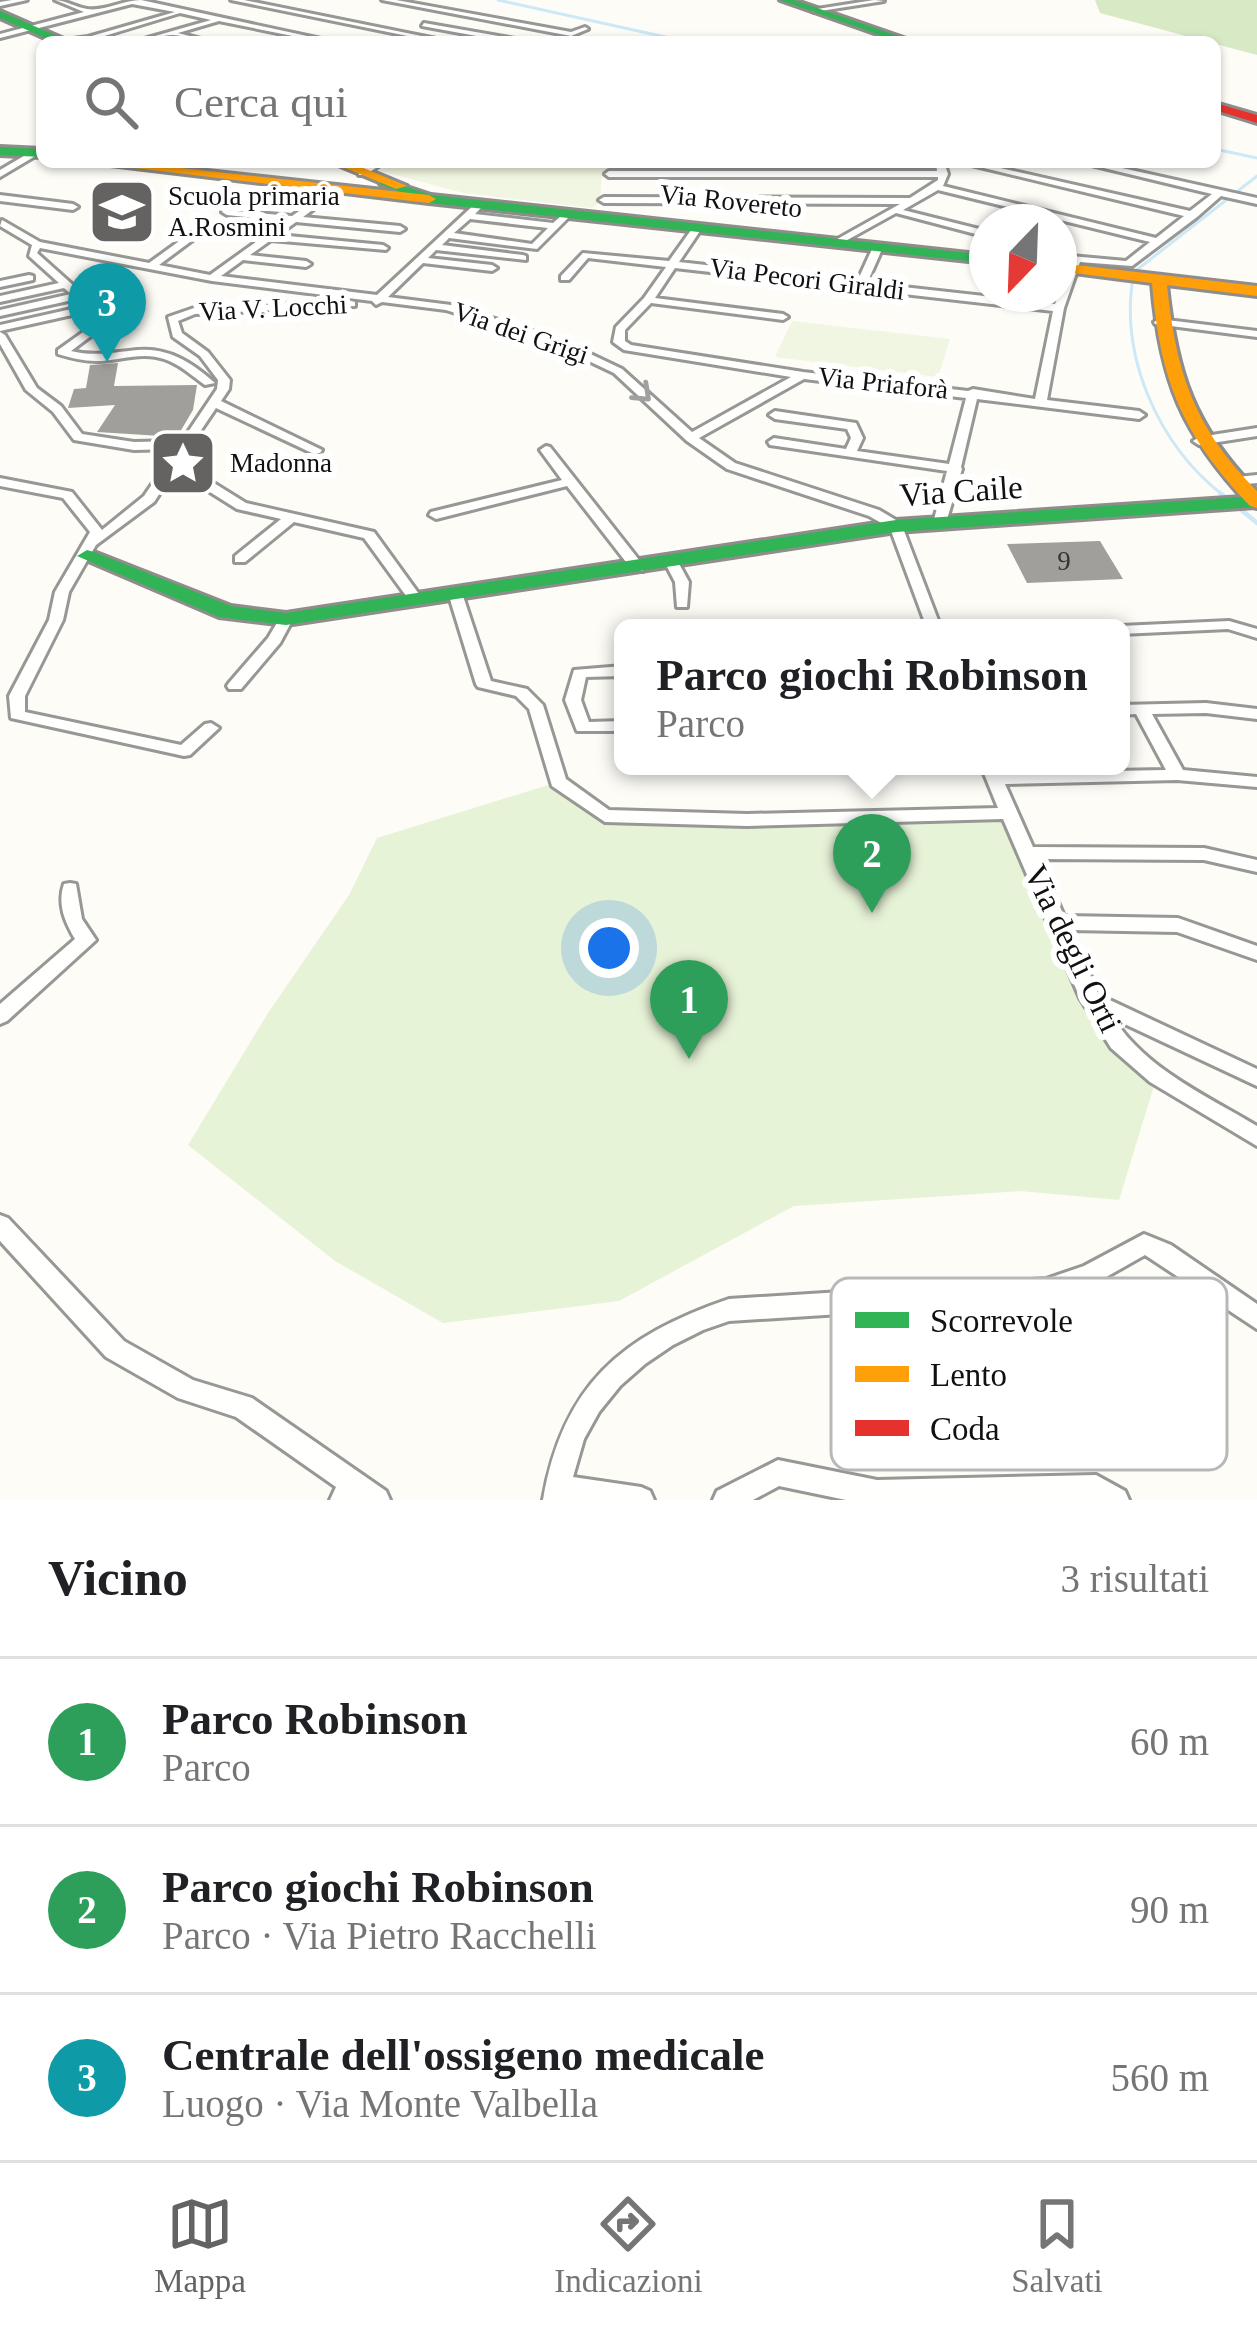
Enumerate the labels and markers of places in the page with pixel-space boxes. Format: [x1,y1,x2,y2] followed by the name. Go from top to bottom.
[87,177,157,247] school or university icon: Scuola primaria A.Rosmini
[168,181,340,242] place label: Scuola primaria A.Rosmini
[68,263,146,362] pin: 3
[148,428,218,498] place icon: Madonna
[230,448,332,478] place label: Madonna
[833,814,911,913] pin: 2
[650,960,728,1059] pin: 1

